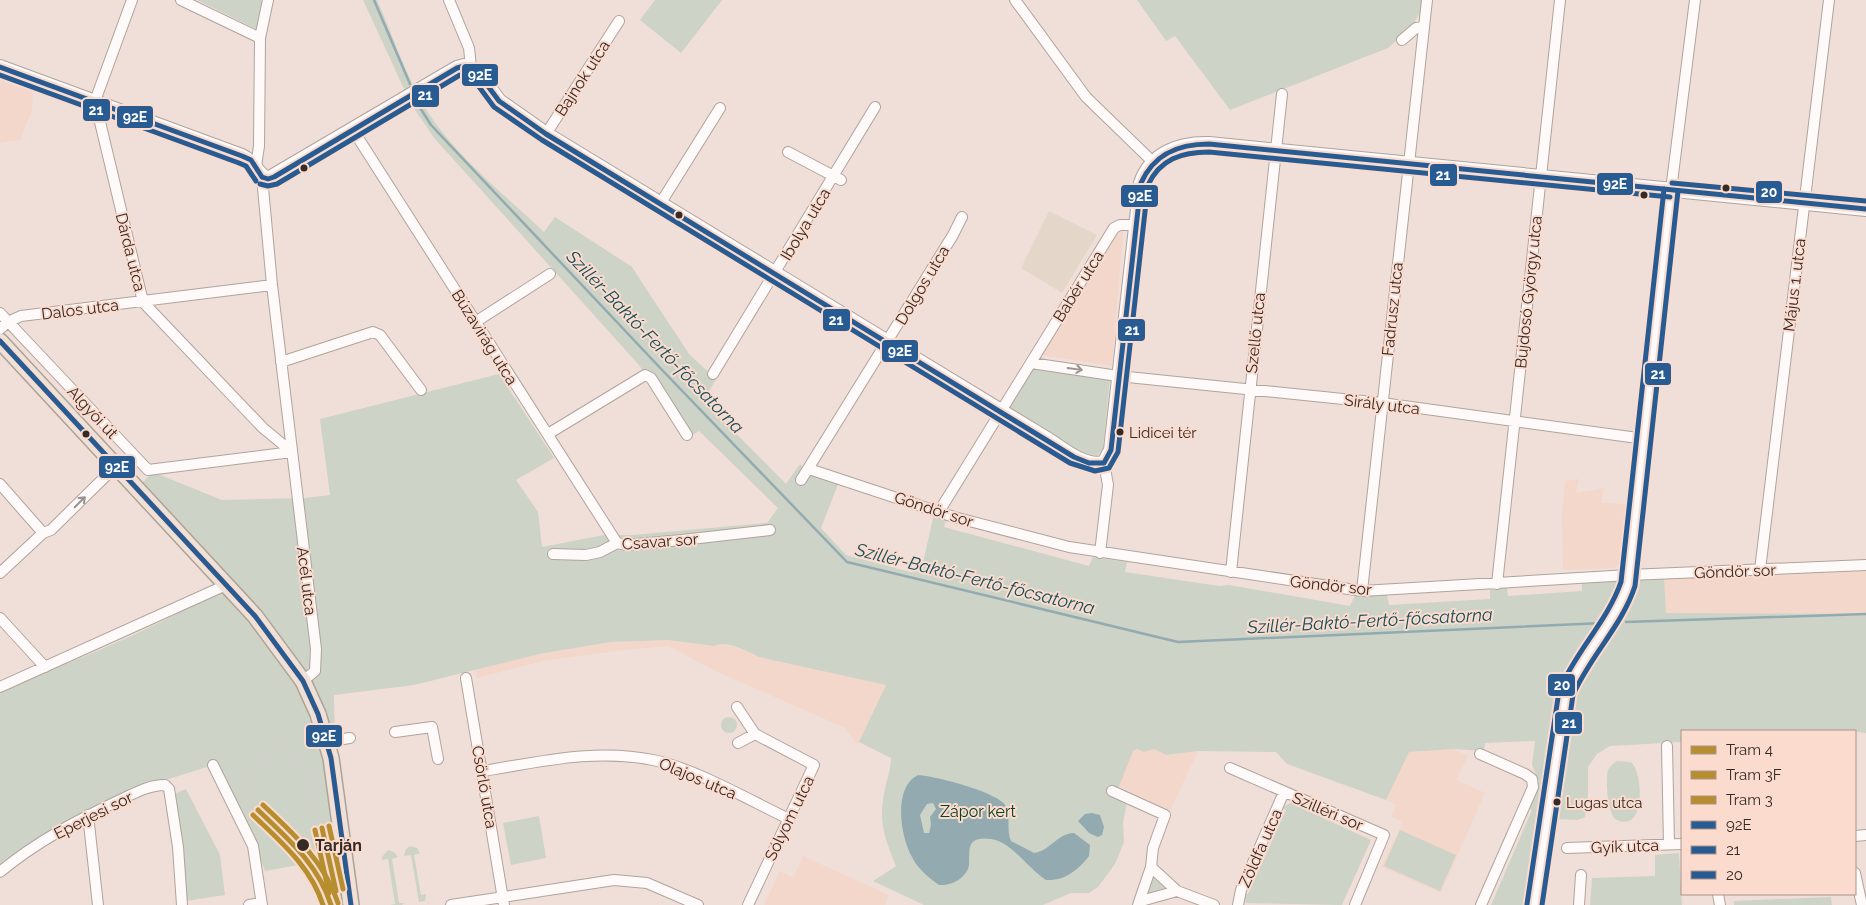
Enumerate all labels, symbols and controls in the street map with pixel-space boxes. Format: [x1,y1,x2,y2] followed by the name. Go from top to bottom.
[551,37,614,120] street label: Bajnok utca
[461,63,499,87] line badge: 92E
[468,67,492,83] text: 92E
[411,84,440,108] line badge: 21
[418,87,432,103] text: 21
[82,98,111,122] line badge: 21
[89,102,103,118] text: 21
[116,105,154,129] line badge: 92E
[123,109,147,125] text: 92E
[299,163,309,173] unlabelled marker
[1429,163,1458,187] line badge: 21
[1436,167,1450,183] text: 21
[1596,172,1634,196] line badge: 92E
[1603,176,1627,192] text: 92E
[1755,180,1783,204] line badge: 20
[1721,183,1731,193] unlabelled marker
[1120,184,1159,208] line badge: 92E
[1761,184,1777,200] text: 20
[776,185,834,264] street label: Ibolya utca
[1128,188,1152,204] text: 92E
[1639,190,1649,200] unlabelled marker
[674,210,684,220] unlabelled marker
[112,211,149,293] street label: Dárda utca
[1511,215,1546,369] street label: Bujdosó György utca
[1779,237,1810,333] street label: Május 1. utca
[891,242,953,328] street label: Dolgos utca
[562,245,748,438] water label: Szillér-Baktó-Fertő-főcsatorna
[1049,247,1108,325] street label: Babér utca
[1378,261,1407,357] street label: Fadrusz utca
[448,286,522,389] street label: Búzavirág utca
[1242,292,1269,374] street label: Szellő utca
[40,295,120,324] street label: Dalos utca
[822,308,851,332] line badge: 21
[829,312,843,328] text: 21
[1117,318,1146,342] line badge: 21
[1125,322,1139,338] text: 21
[881,339,919,363] line badge: 92E
[888,343,912,359] text: 92E
[1644,362,1672,386] line badge: 21
[1066,365,1082,375] one-way arrow
[1651,366,1665,382] text: 21
[63,382,122,443] street label: Algyői út
[1343,390,1421,419] street label: Sirály utca
[1129,424,1197,442] place label: Lidicei tér
[1115,427,1125,437] marker: Lidicei tér
[81,429,91,439] unlabelled marker
[98,455,136,479] line badge: 92E
[105,459,129,475] text: 92E
[892,488,976,531] street label: Göndör sor
[73,496,85,508] one-way arrow
[621,529,699,554] street label: Csavar sor
[852,538,1097,619] water label: Szillér-Baktó-Fertő-főcsatorna
[293,546,320,616] street label: Acél utca
[1694,561,1777,582] street label: Göndör sor
[1289,572,1373,599] street label: Göndör sor
[1246,604,1494,637] water label: Szillér-Baktó-Fertő-főcsatorna
[1547,673,1576,697] line badge: 20
[1554,677,1570,693] text: 20
[1554,711,1583,735] line badge: 21
[1562,715,1576,731] text: 21
[305,724,343,748] line badge: 92E
[312,728,336,744] text: 92E
[1681,730,1856,895] legend
[1726,741,1773,759] text: Tram 4
[468,744,501,830] street label: Csörlő utca
[656,754,739,803] street label: Olajos utca
[1726,766,1782,784] text: Tram 3F
[761,773,818,864] street label: Sólyom utca
[51,787,136,843] street label: Eperjesi sor
[1289,788,1366,835] street label: Szilléri sor
[1726,791,1773,809] text: Tram 3
[1566,794,1642,812] place label: Lugas utca
[1552,797,1562,807] marker: Lugas utca
[940,802,1017,821] park label: Zápor kert
[1235,806,1286,890] street label: Zöldfa utca
[1726,816,1752,834] text: 92E
[315,836,362,855] place label: Tarján
[1591,836,1659,857] street label: Gyík utca
[295,837,311,853] marker: Tarján
[1726,841,1741,859] text: 21
[1726,866,1743,884] text: 20

